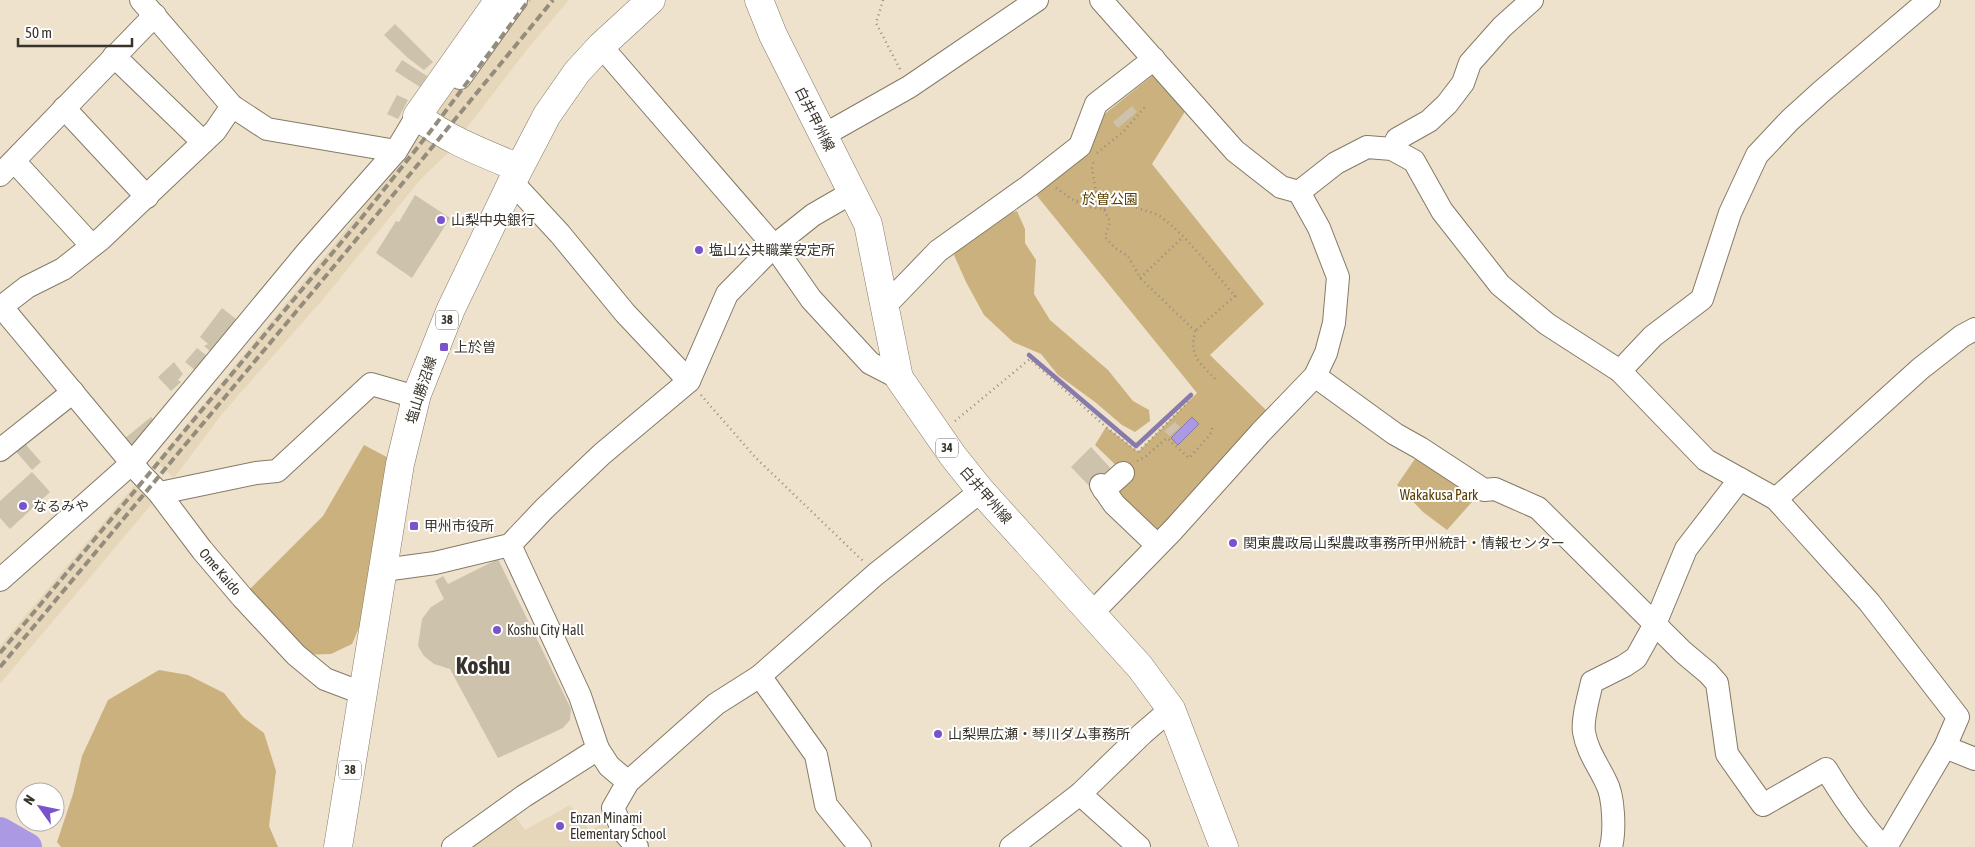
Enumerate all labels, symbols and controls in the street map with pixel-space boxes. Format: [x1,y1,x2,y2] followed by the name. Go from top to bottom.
[18,15,131,47] scale bar
[25,24,52,41] text: 50 m
[792,84,838,154] street label: 白井甲州線
[1082,191,1138,207] park label: 於曽公園
[451,212,535,228] place label: 山梨中央銀行
[435,214,447,226] marker: 山梨中央銀行
[709,242,835,258] place label: 塩山公共職業安定所
[693,244,705,256] marker: 塩山公共職業安定所
[436,310,458,330] road number: 38
[454,339,496,355] place label: 上於曽
[438,341,450,353] marker: 上於曽
[403,354,439,426] street label: 塩山勝沼線
[936,438,958,458] road number: 34
[957,463,1015,527] street label: 白井甲州線
[1400,487,1478,503] park label: Wakakusa Park
[33,498,89,514] place label: なるみや
[17,500,29,512] marker: なるみや
[424,518,494,534] place label: 甲州市役所
[408,520,420,532] marker: 甲州市役所
[1243,535,1565,551] place label: 関東農政局山梨農政事務所甲州統計・情報センター
[1227,537,1239,549] marker: 関東農政局山梨農政事務所甲州統計・情報センター
[196,545,245,598] street label: Ome Kaido
[507,622,584,638] place label: Koshu City Hall
[491,624,503,636] marker: Koshu City Hall
[456,652,510,679] district label: Koshu
[948,726,1130,742] place label: 山梨県広瀬・琴川ダム事務所
[932,728,944,740] marker: 山梨県広瀬・琴川ダム事務所
[339,760,361,780] road number: 38
[15,782,65,832] north arrow
[20,792,38,808] text: N
[570,810,666,842] place label: Enzan Minami Elementary School
[554,820,566,832] marker: Enzan Minami Elementary School

